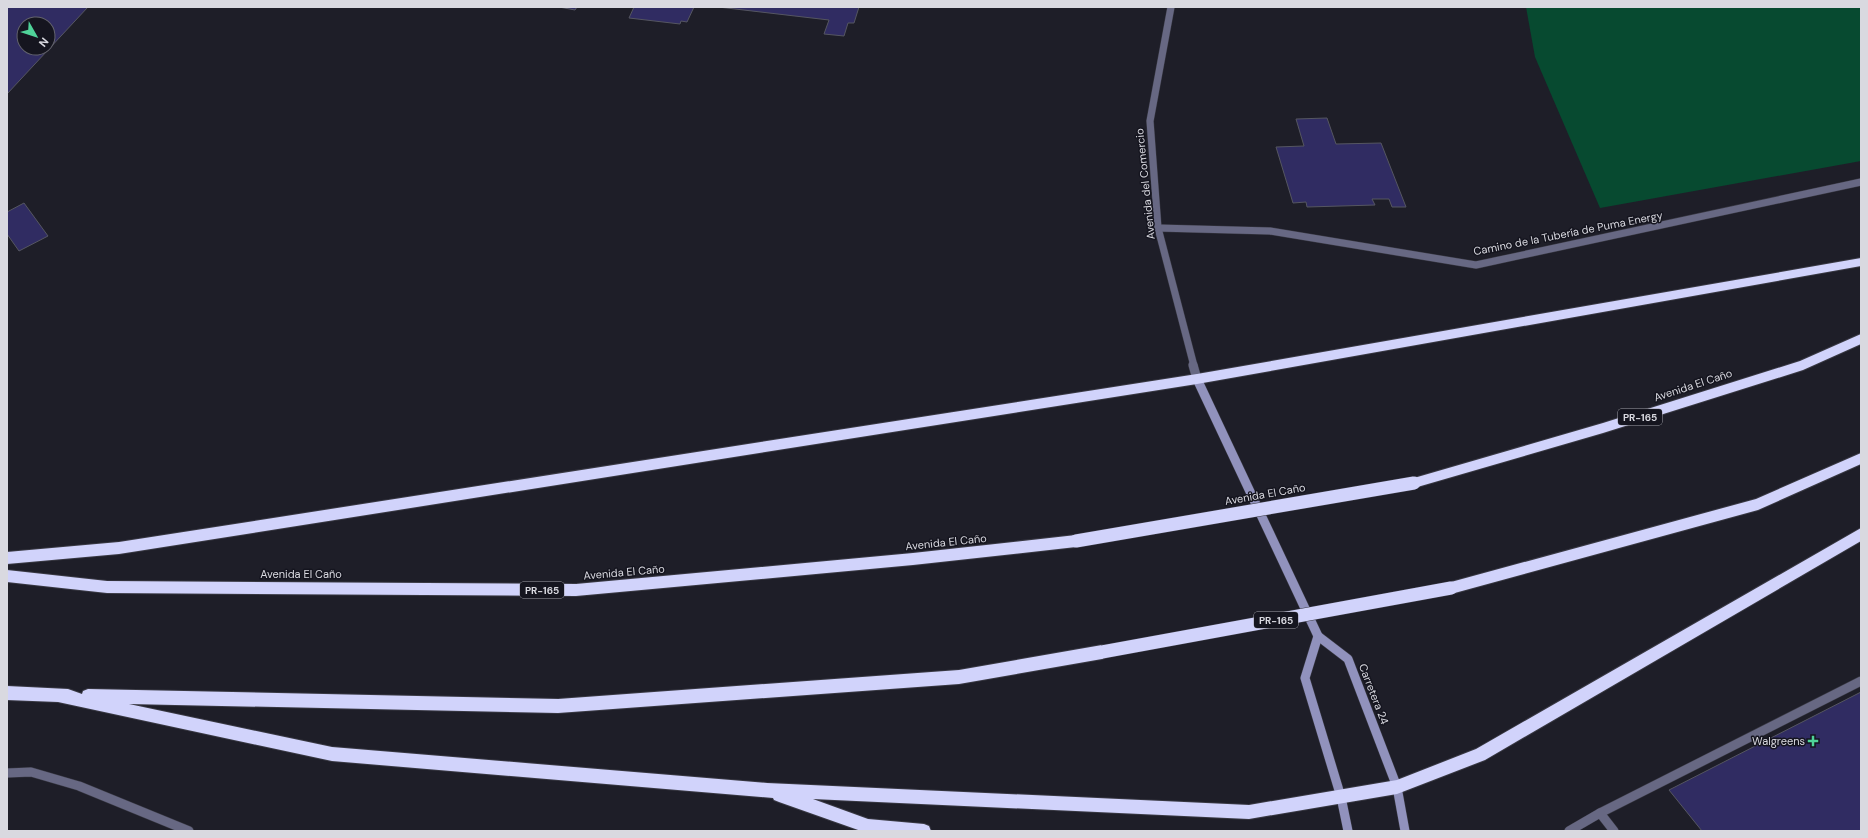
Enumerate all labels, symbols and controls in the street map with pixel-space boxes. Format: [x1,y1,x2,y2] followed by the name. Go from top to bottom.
[16,16,56,56] north arrow
[36,35,52,50] text: N
[1132,128,1158,240] street label: Avenida del Comercio
[1472,208,1664,258] street label: Camino de la Tubería de Puma Energy
[1652,366,1734,404] street label: Avenida El Caño
[1618,409,1662,425] road number: PR-165
[1224,480,1306,508] street label: Avenida El Caño
[905,531,987,553] street label: Avenida El Caño
[583,561,665,583] street label: Avenida El Caño
[260,567,342,581] street label: Avenida El Caño
[520,582,564,598] road number: PR-165
[1254,612,1298,628] road number: PR-165
[1356,662,1392,727] street label: Carretera 24
[1752,734,1805,748] place label: Walgreens
[1808,736,1818,746] marker: Walgreens

